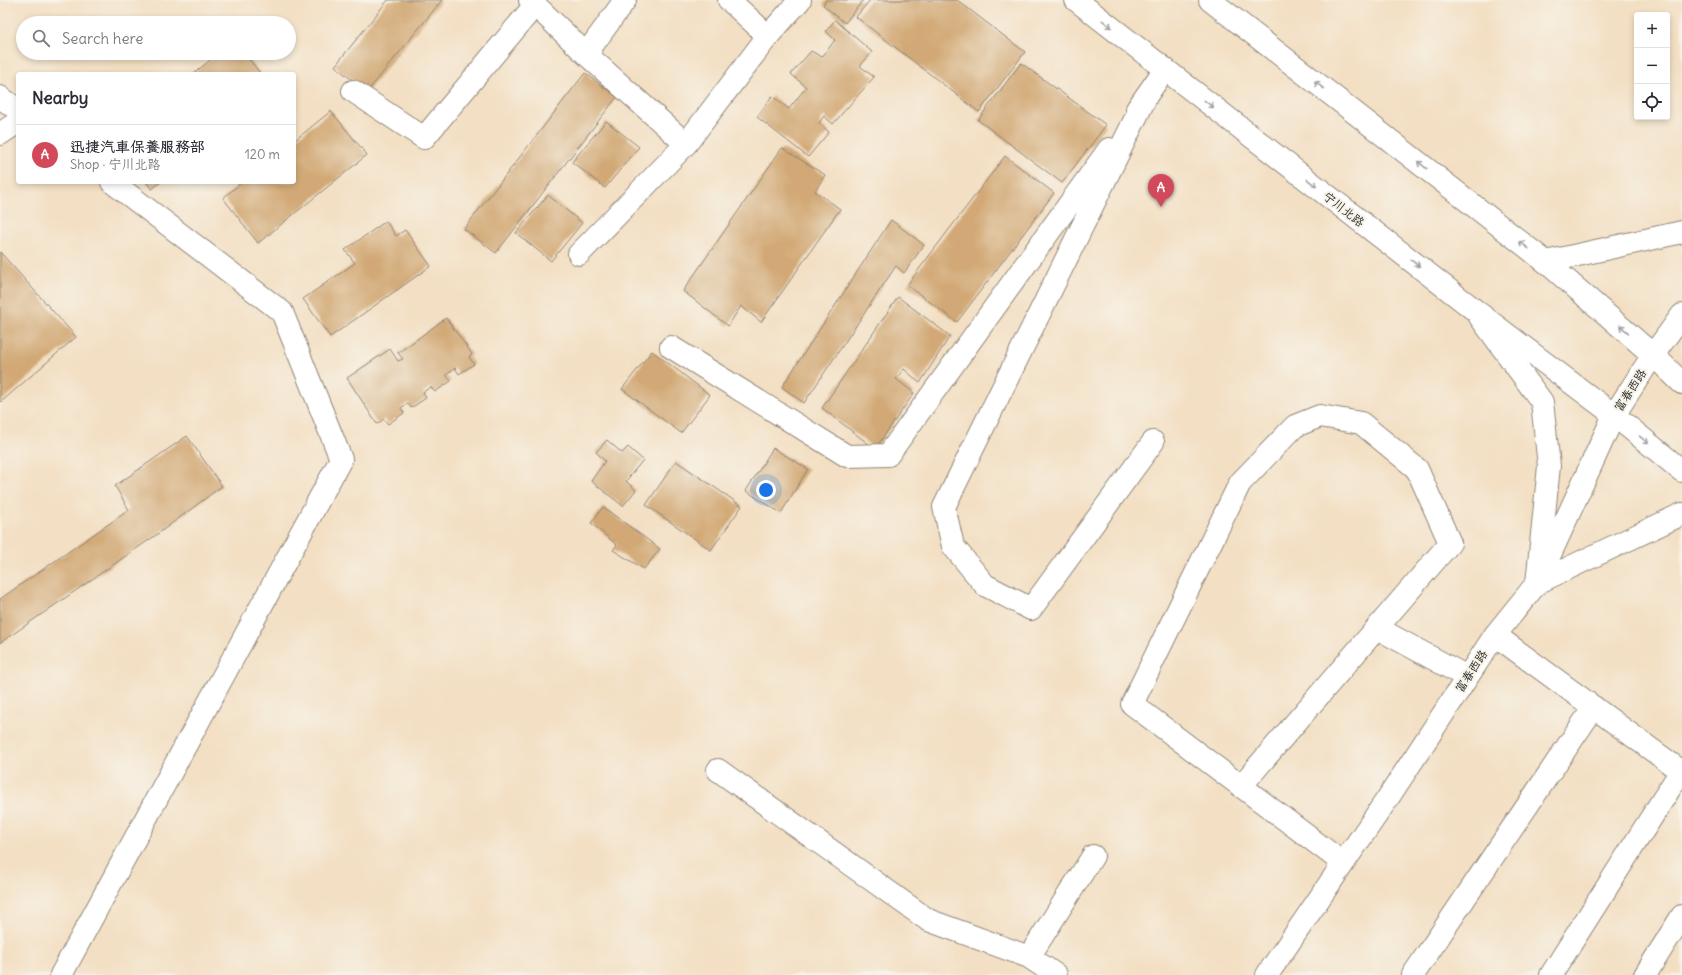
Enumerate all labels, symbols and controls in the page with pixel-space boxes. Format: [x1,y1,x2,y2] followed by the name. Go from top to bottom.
[1634,12,1670,120] map controls
[1634,12,1670,48] button: +
[16,16,296,60] search box
[1101,20,1112,28] one-way arrow
[30,27,52,49] icon: search
[62,29,143,48] text: Search here
[1634,48,1670,84] button: −
[1314,81,1325,90] one-way arrow
[1634,84,1670,120] button: locate
[32,87,88,109] text: Nearby
[1204,99,1215,108] one-way arrow
[70,137,205,156] text: 迅捷汽車保養服務部
[41,146,49,163] text: A
[245,146,280,163] text: 120 m
[70,156,161,173] text: Shop · 宁川北路
[1416,161,1427,170] one-way arrow
[1148,174,1174,207] pin: A
[1306,179,1317,188] one-way arrow
[1320,188,1368,230] street label: 宁川北路
[1519,241,1530,249] one-way arrow
[1409,259,1420,268] one-way arrow
[1619,325,1629,334] one-way arrow
[1611,366,1649,414] street label: 富春西路
[1639,435,1650,444] one-way arrow
[756,480,776,500] your location
[1452,647,1490,695] street label: 富春西路

